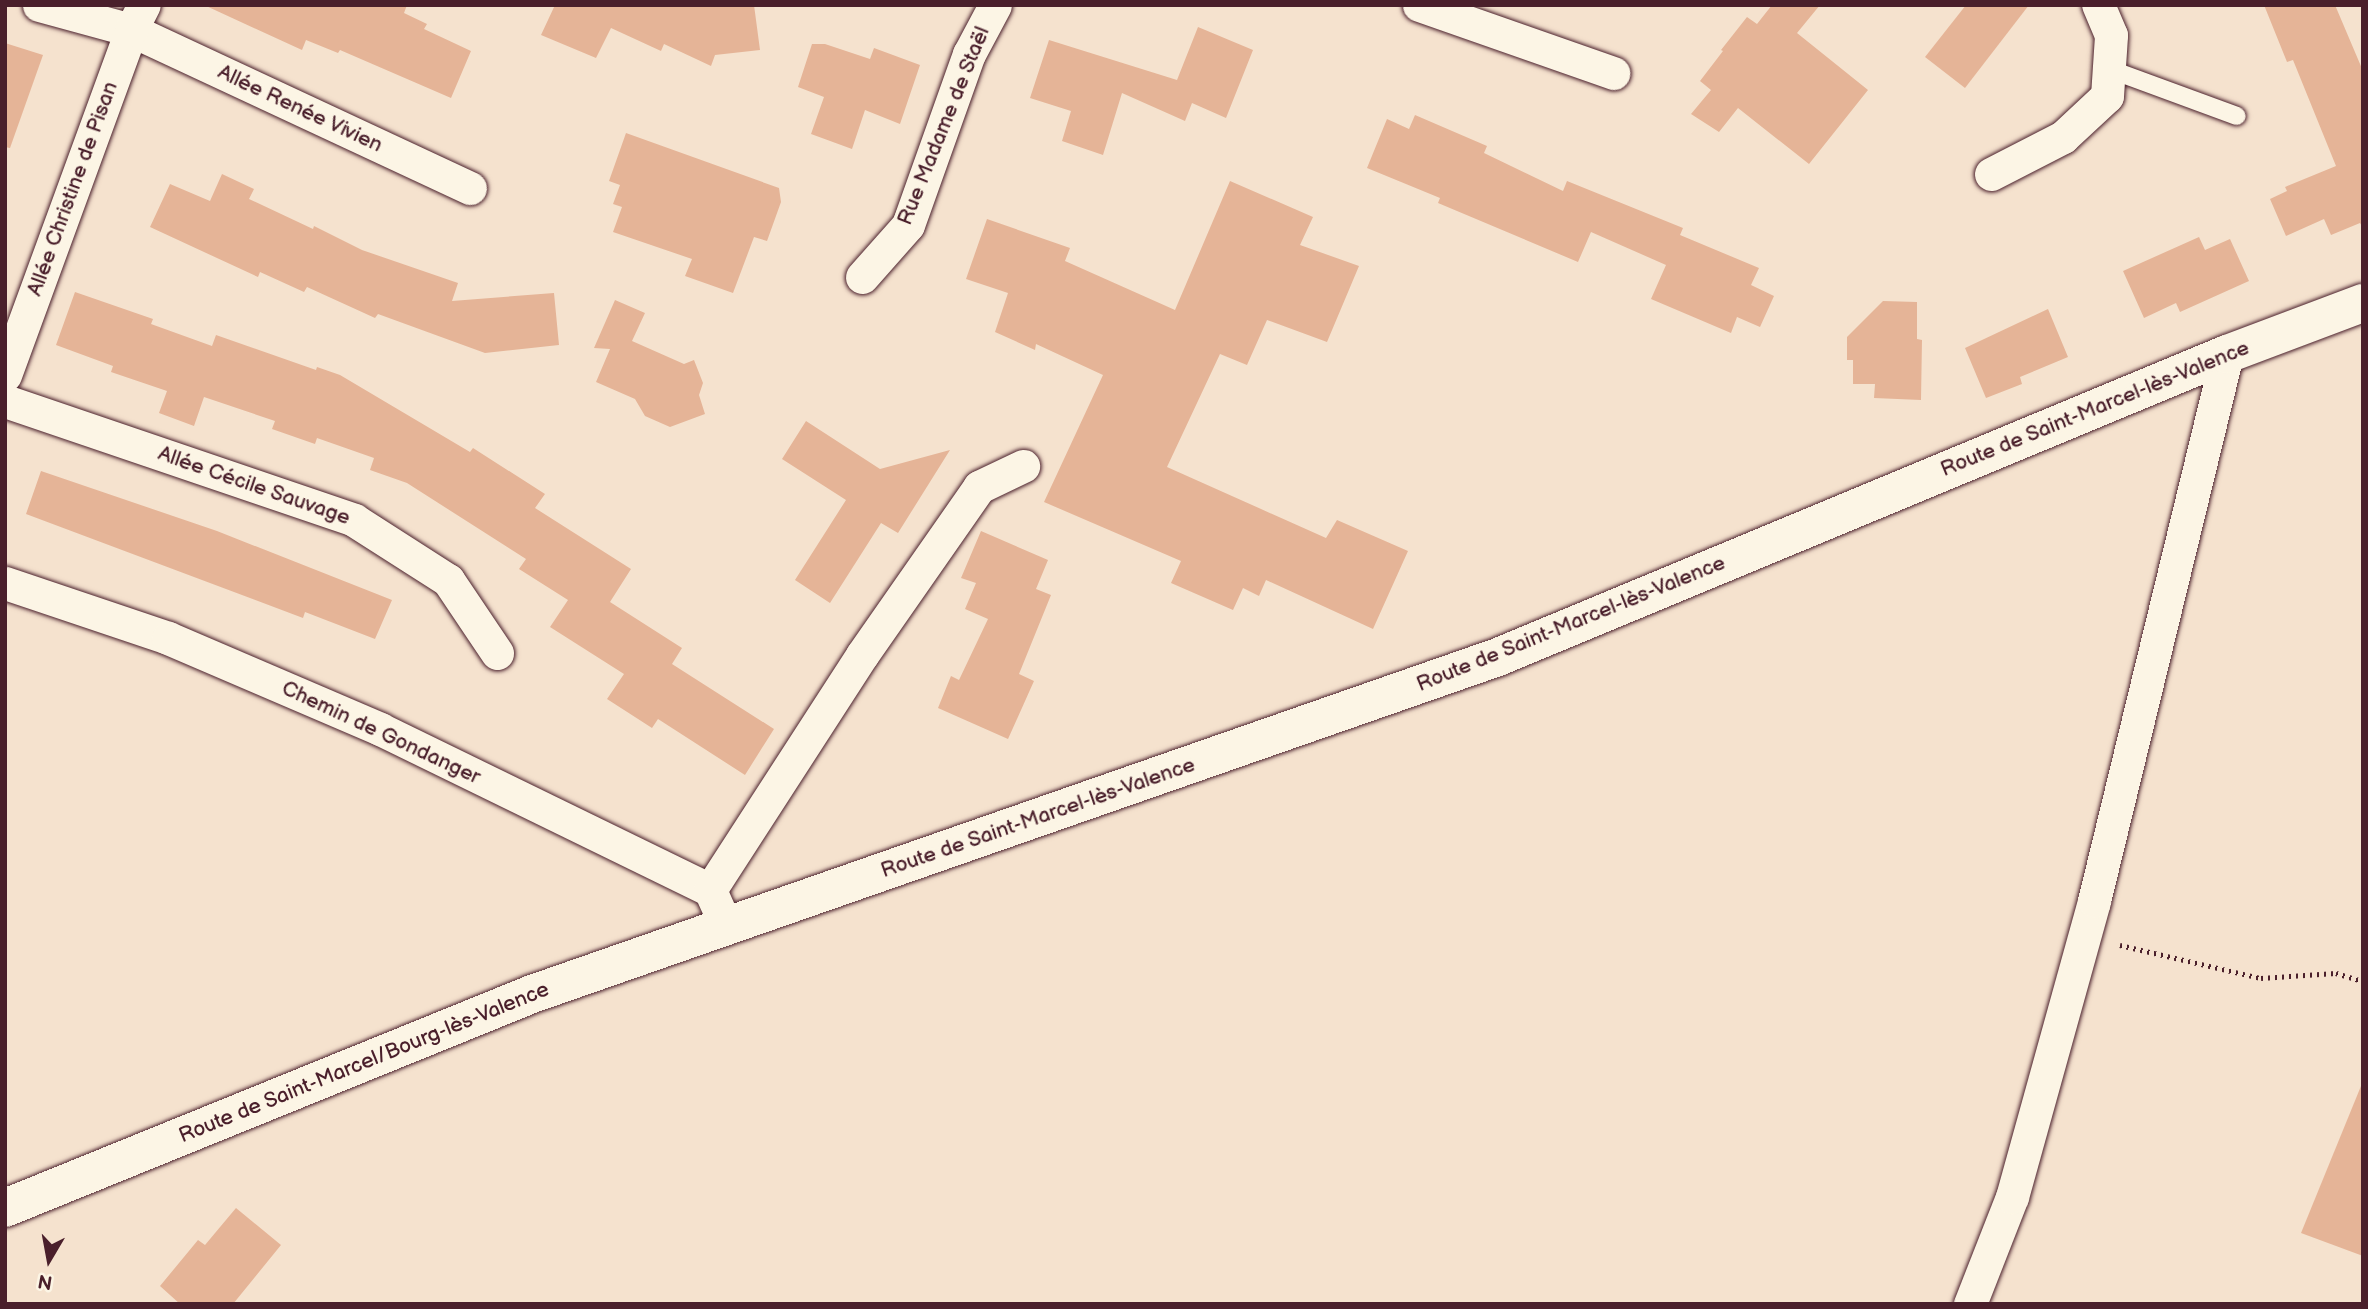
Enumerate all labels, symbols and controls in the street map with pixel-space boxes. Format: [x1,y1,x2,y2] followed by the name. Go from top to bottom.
[893,23,995,229] street label: Rue Madame de Staël
[213,60,387,158] street label: Allée Renée Vivien
[23,79,123,299] street label: Allée Christine de Pisan
[1937,335,2253,483] street label: Route de Saint-Marcel-lès-Valence
[155,441,353,531] street label: Allée Cécile Sauvage
[1413,550,1729,698] street label: Route de Saint-Marcel-lès-Valence
[278,676,484,790] street label: Chemin de Gondanger
[877,752,1199,884] street label: Route de Saint-Marcel-lès-Valence
[175,977,553,1149] street label: Route de Saint-Marcel/Bourg-lès-Valence
[14,1225,84,1295] north arrow
[36,1269,54,1294] text: N

